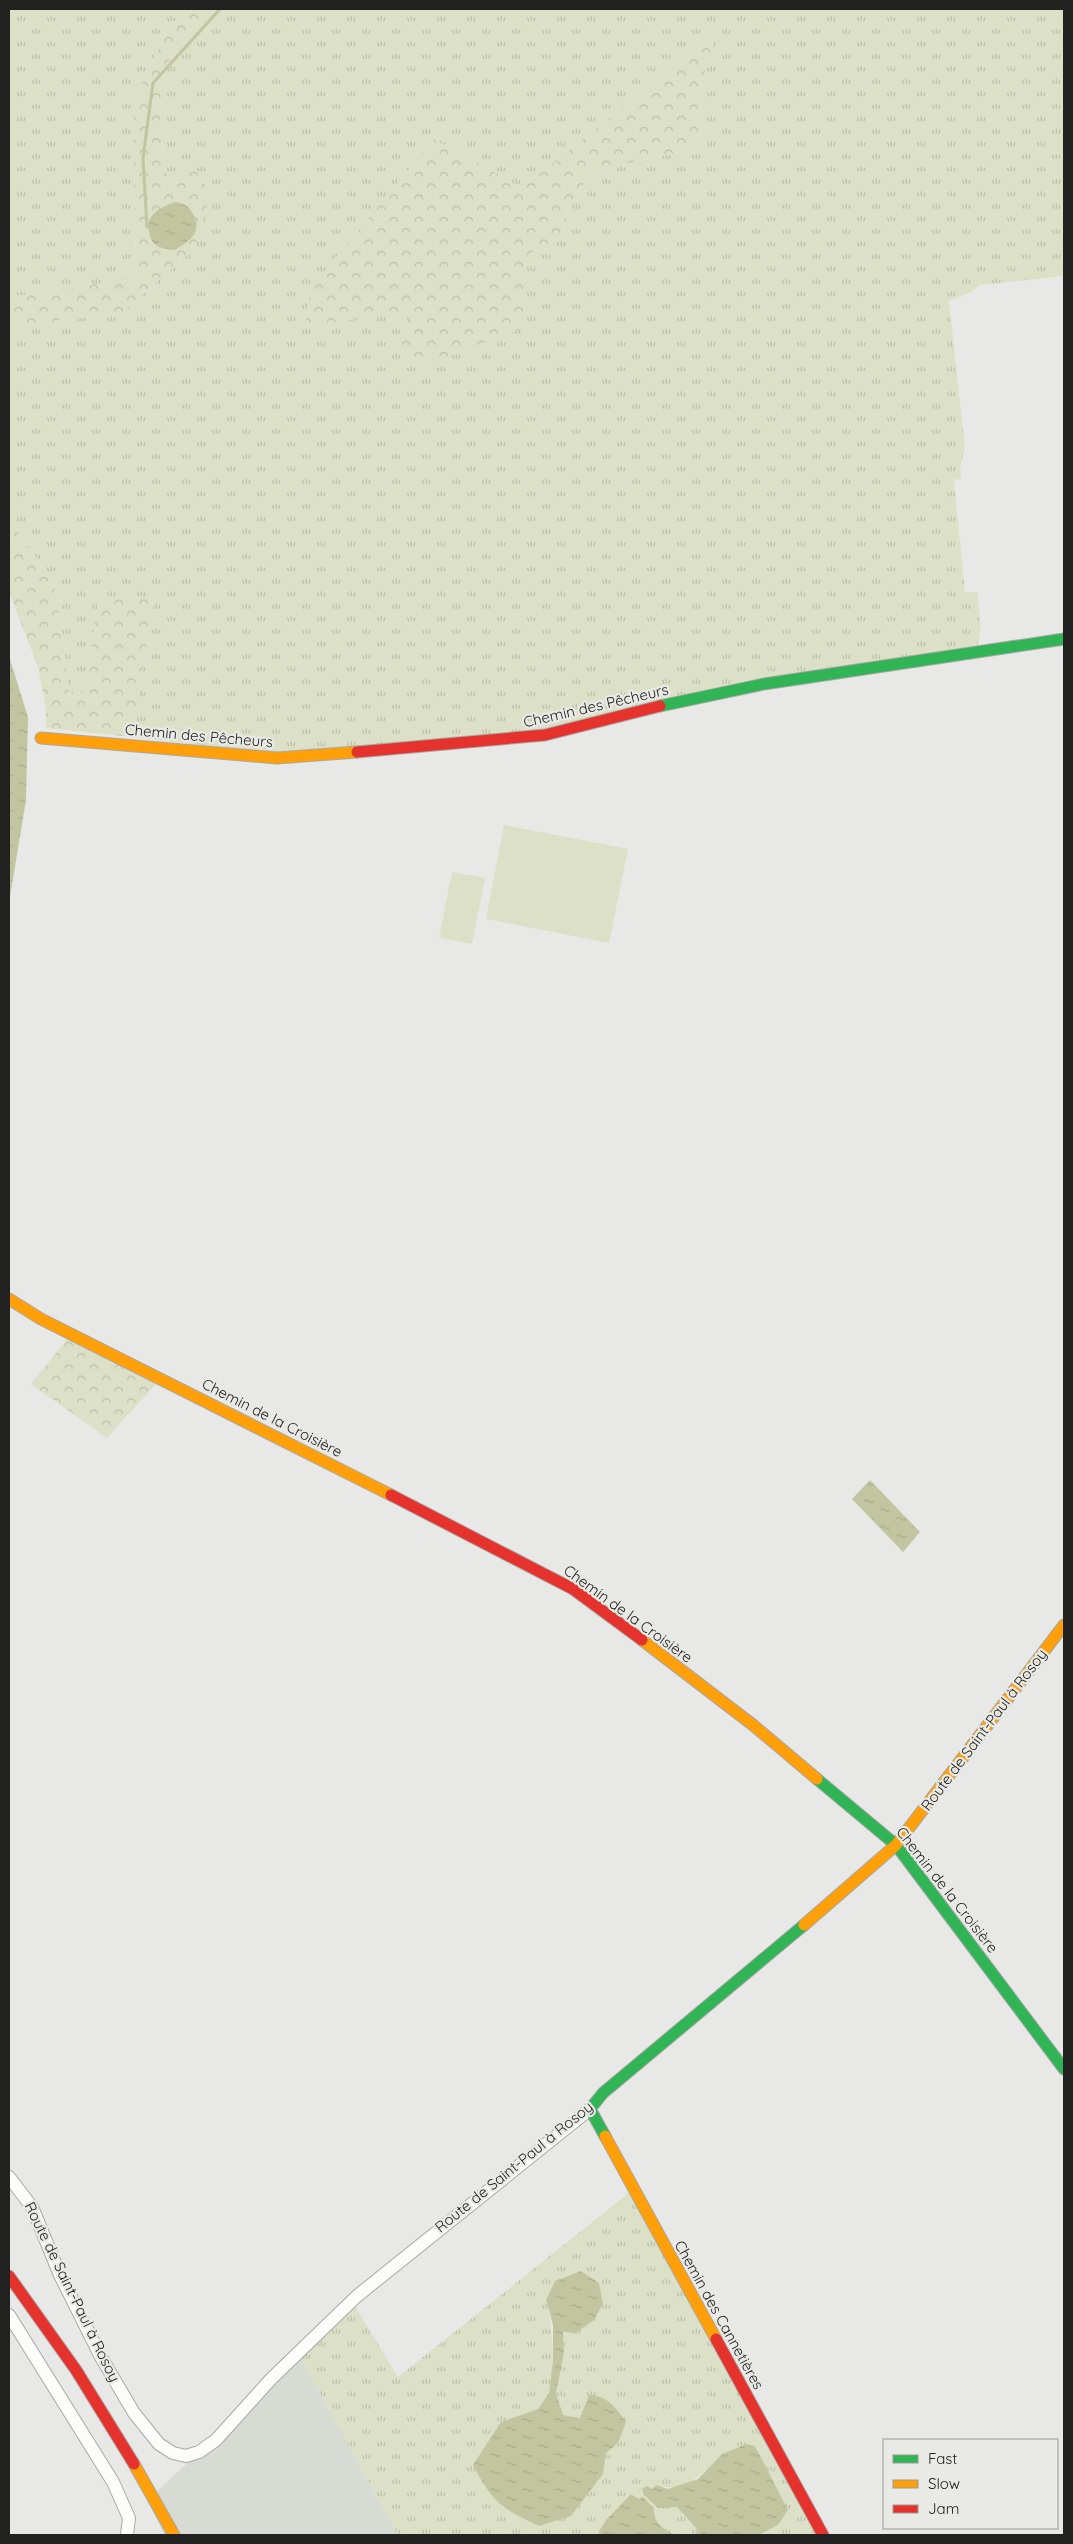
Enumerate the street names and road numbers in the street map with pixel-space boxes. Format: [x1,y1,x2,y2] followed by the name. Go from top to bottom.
[521,680,670,731] street label: Chemin des Pêcheurs
[124,720,274,751] street label: Chemin des Pêcheurs
[199,1374,346,1461] street label: Chemin de la Croisière
[560,1560,697,1667] street label: Chemin de la Croisière
[916,1645,1051,1814] street label: Route de Saint-Paul à Rosoy
[892,1823,1003,1957] street label: Chemin de la Croisière
[431,2097,597,2236] street label: Route de Saint-Paul à Rosoy
[21,2199,124,2385] street label: Route de Saint-Paul à Rosoy
[671,2237,768,2393] street label: Chemin des Cannetières

